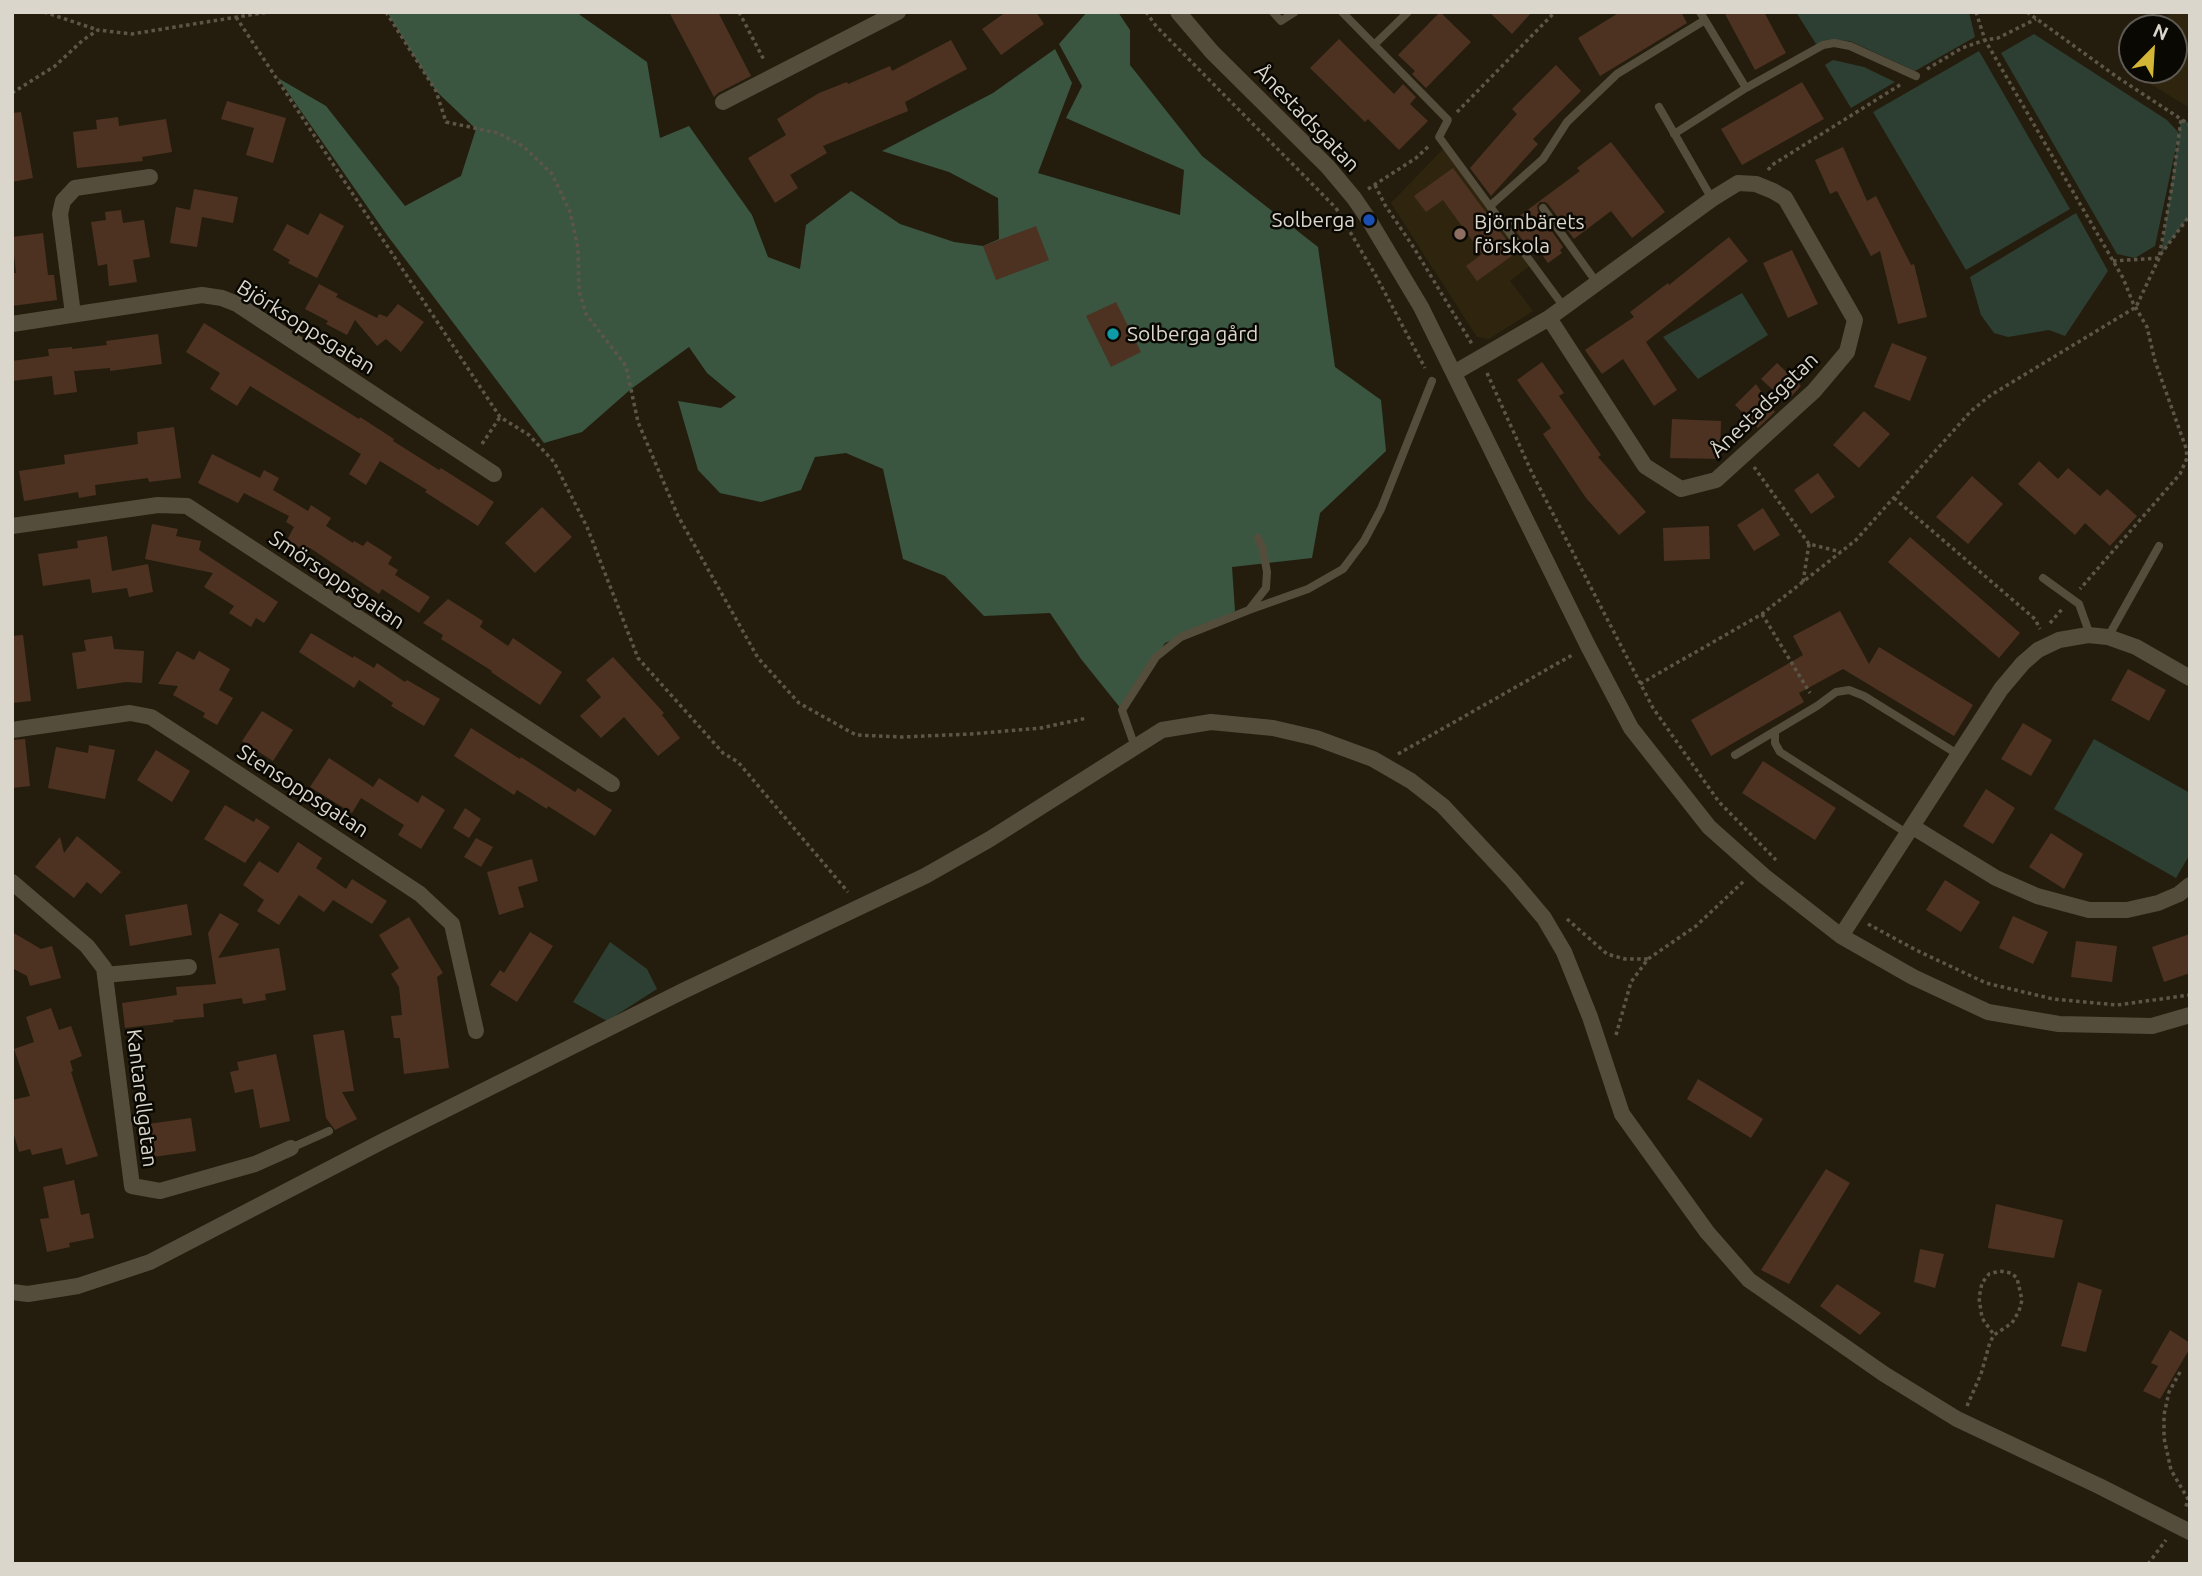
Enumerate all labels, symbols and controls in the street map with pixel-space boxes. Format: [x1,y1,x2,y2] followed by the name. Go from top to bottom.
[2118,14,2188,84] north arrow
[2150,19,2172,45] text: N
[1249,59,1365,177] street label: Ånestadsgatan
[1272,207,1355,233] place label: Solberga
[1474,209,1585,259] place label: Björnbärets förskola
[1361,212,1377,228] marker: Solberga
[1452,226,1468,242] marker: Björnbärets förskola
[232,274,380,380] street label: Björksoppsgatan
[1127,321,1258,347] place label: Solberga gård
[1105,326,1121,342] marker: Solberga gård
[1705,347,1823,463] street label: Ånestadsgatan
[264,525,410,635] street label: Smörsoppsgatan
[233,739,373,843] street label: Stensoppsgatan
[121,1028,163,1168] street label: Kantarellgatan

